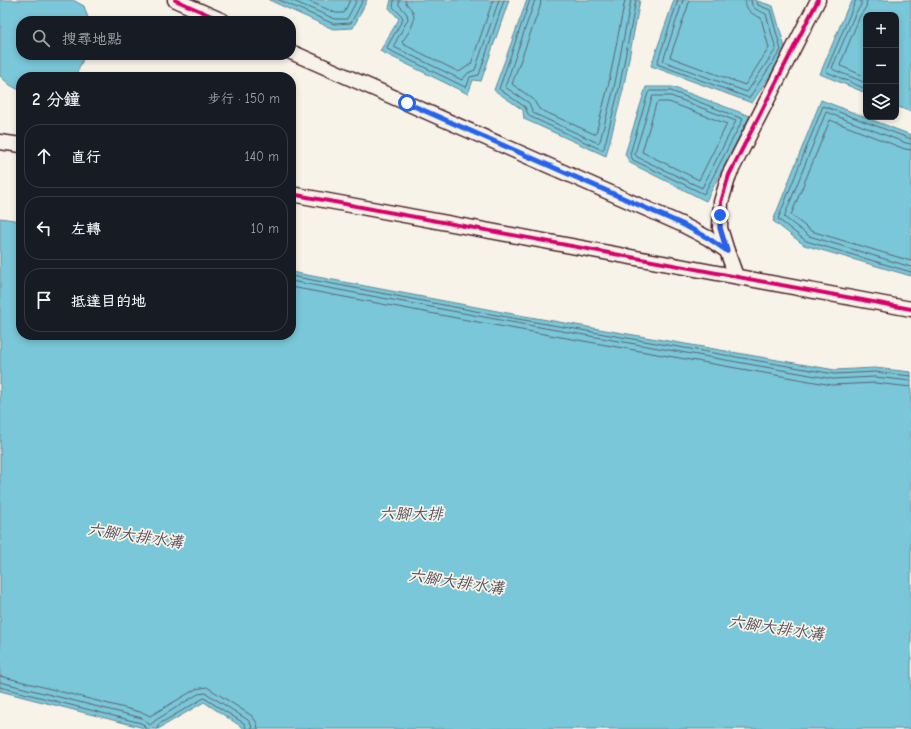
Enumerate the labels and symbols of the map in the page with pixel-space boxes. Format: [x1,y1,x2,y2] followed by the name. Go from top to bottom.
[398,94,416,112] route start
[711,206,729,224] route end
[379,505,445,523] water label: 六腳大排
[86,520,186,552] water label: 六腳大排水溝
[407,566,507,598] water label: 六腳大排水溝
[727,612,827,644] water label: 六腳大排水溝

